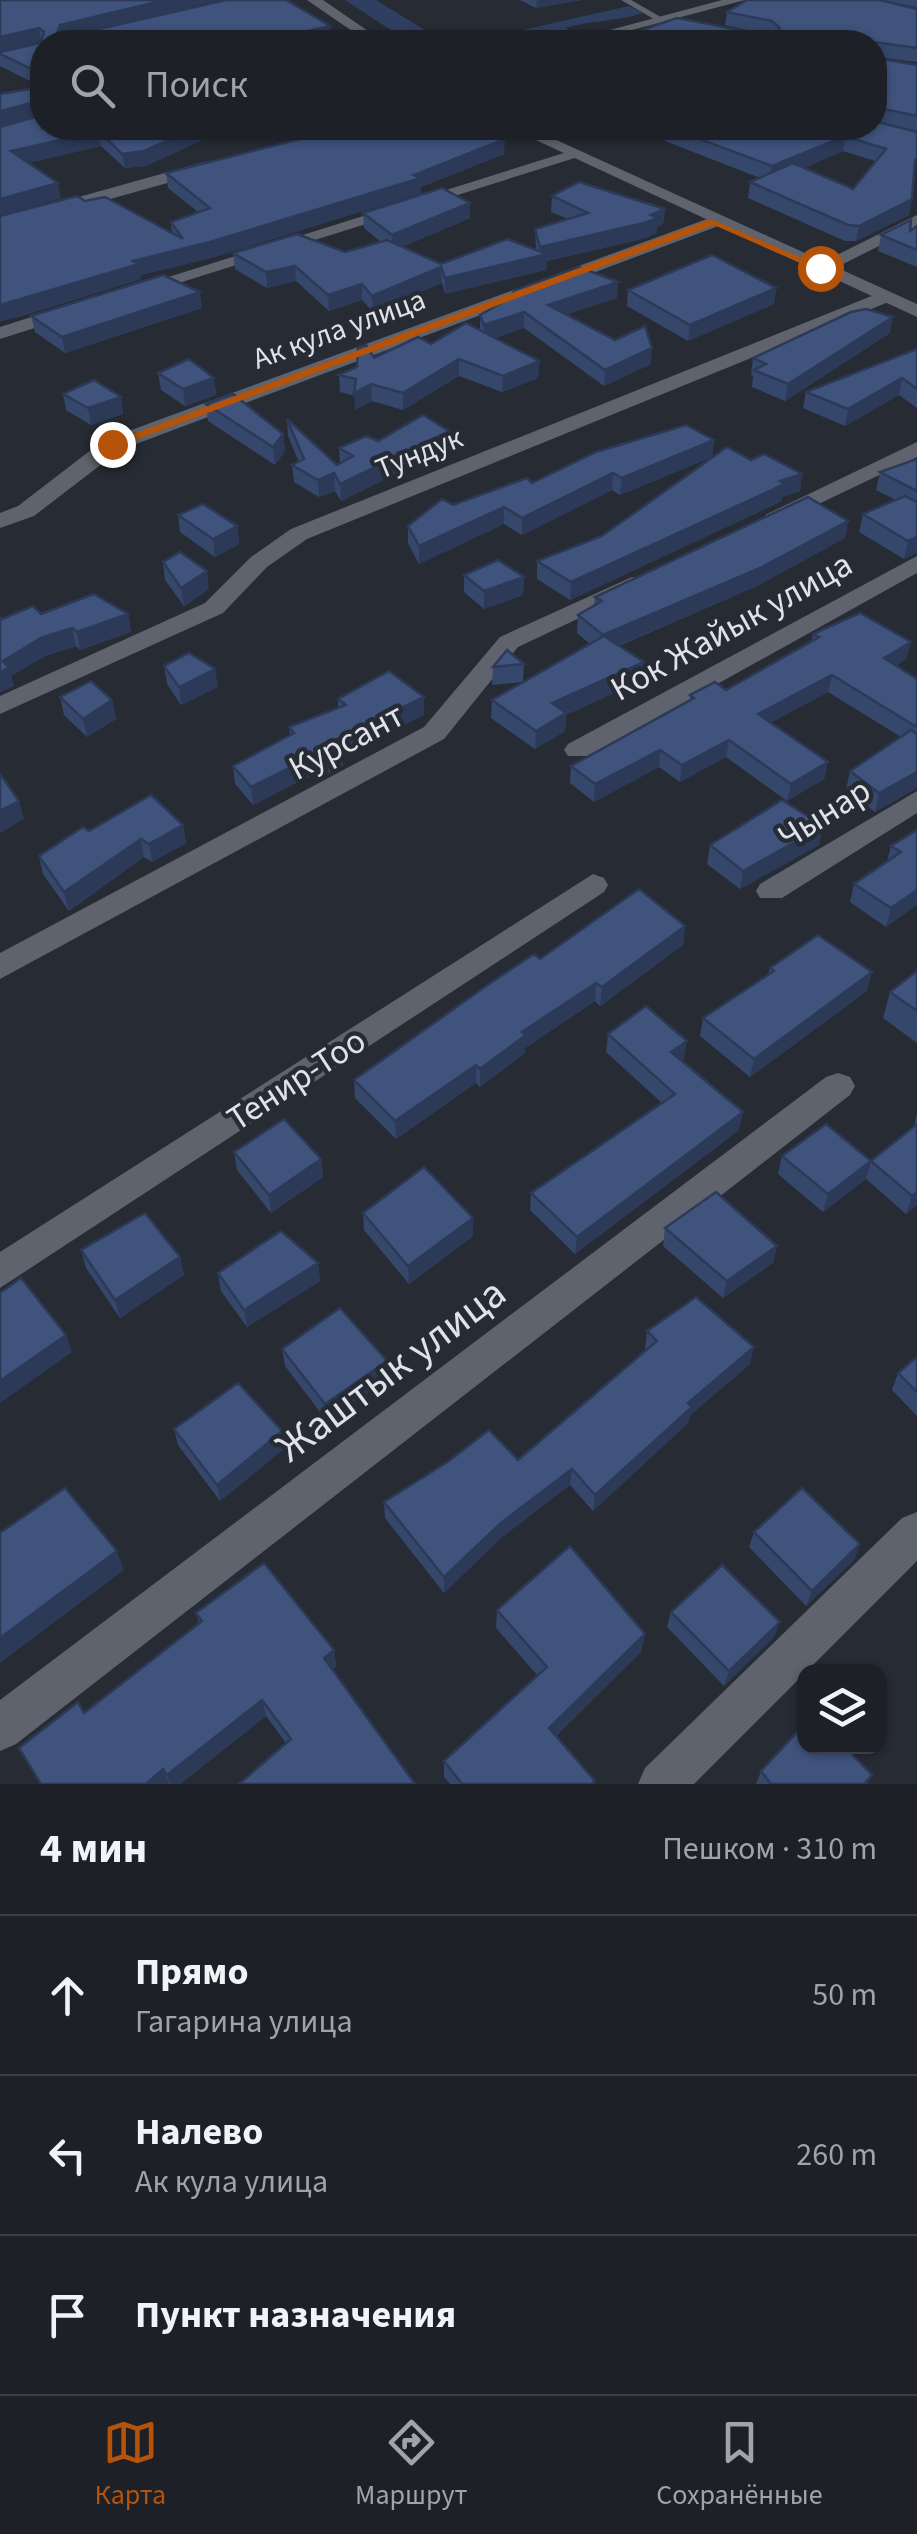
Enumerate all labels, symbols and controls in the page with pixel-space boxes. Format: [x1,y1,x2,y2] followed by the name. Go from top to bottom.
[30,30,887,140] search box
[65,58,120,113] icon: search
[145,58,248,112] text: Поиск
[798,246,844,292] route start
[247,278,432,381] street label: Ак кула улица
[369,416,469,490] street label: Тундук
[90,422,136,468] route end
[602,540,861,714] street label: Кок Жайык улица
[280,691,413,793] street label: Курсант
[768,766,881,862] street label: Чынар
[217,1016,376,1143] street label: Тенир-Тоо
[264,1264,519,1477] street label: Жаштык улица
[797,1664,887,1754] map controls
[797,1664,887,1754] button: layers
[40,1819,147,1879] text: 4 мин
[662,1826,877,1872] text: Пешком · 310 m
[135,1945,249,1999] text: Прямо
[40,1968,95,2023] icon: ahead
[812,1972,877,2018] text: 50 m
[135,1999,353,2045] text: Гагарина улица
[135,2105,263,2159] text: Налево
[40,2128,95,2183] icon: left
[796,2132,877,2178] text: 260 m
[135,2159,328,2205] text: Ак кула улица
[40,2288,95,2343] icon: arrive
[135,2288,456,2342] text: Пункт назначения
[94,2415,166,2515] tab: Карта
[355,2415,467,2515] tab: Маршрут
[656,2415,823,2515] tab: Сохранённые

